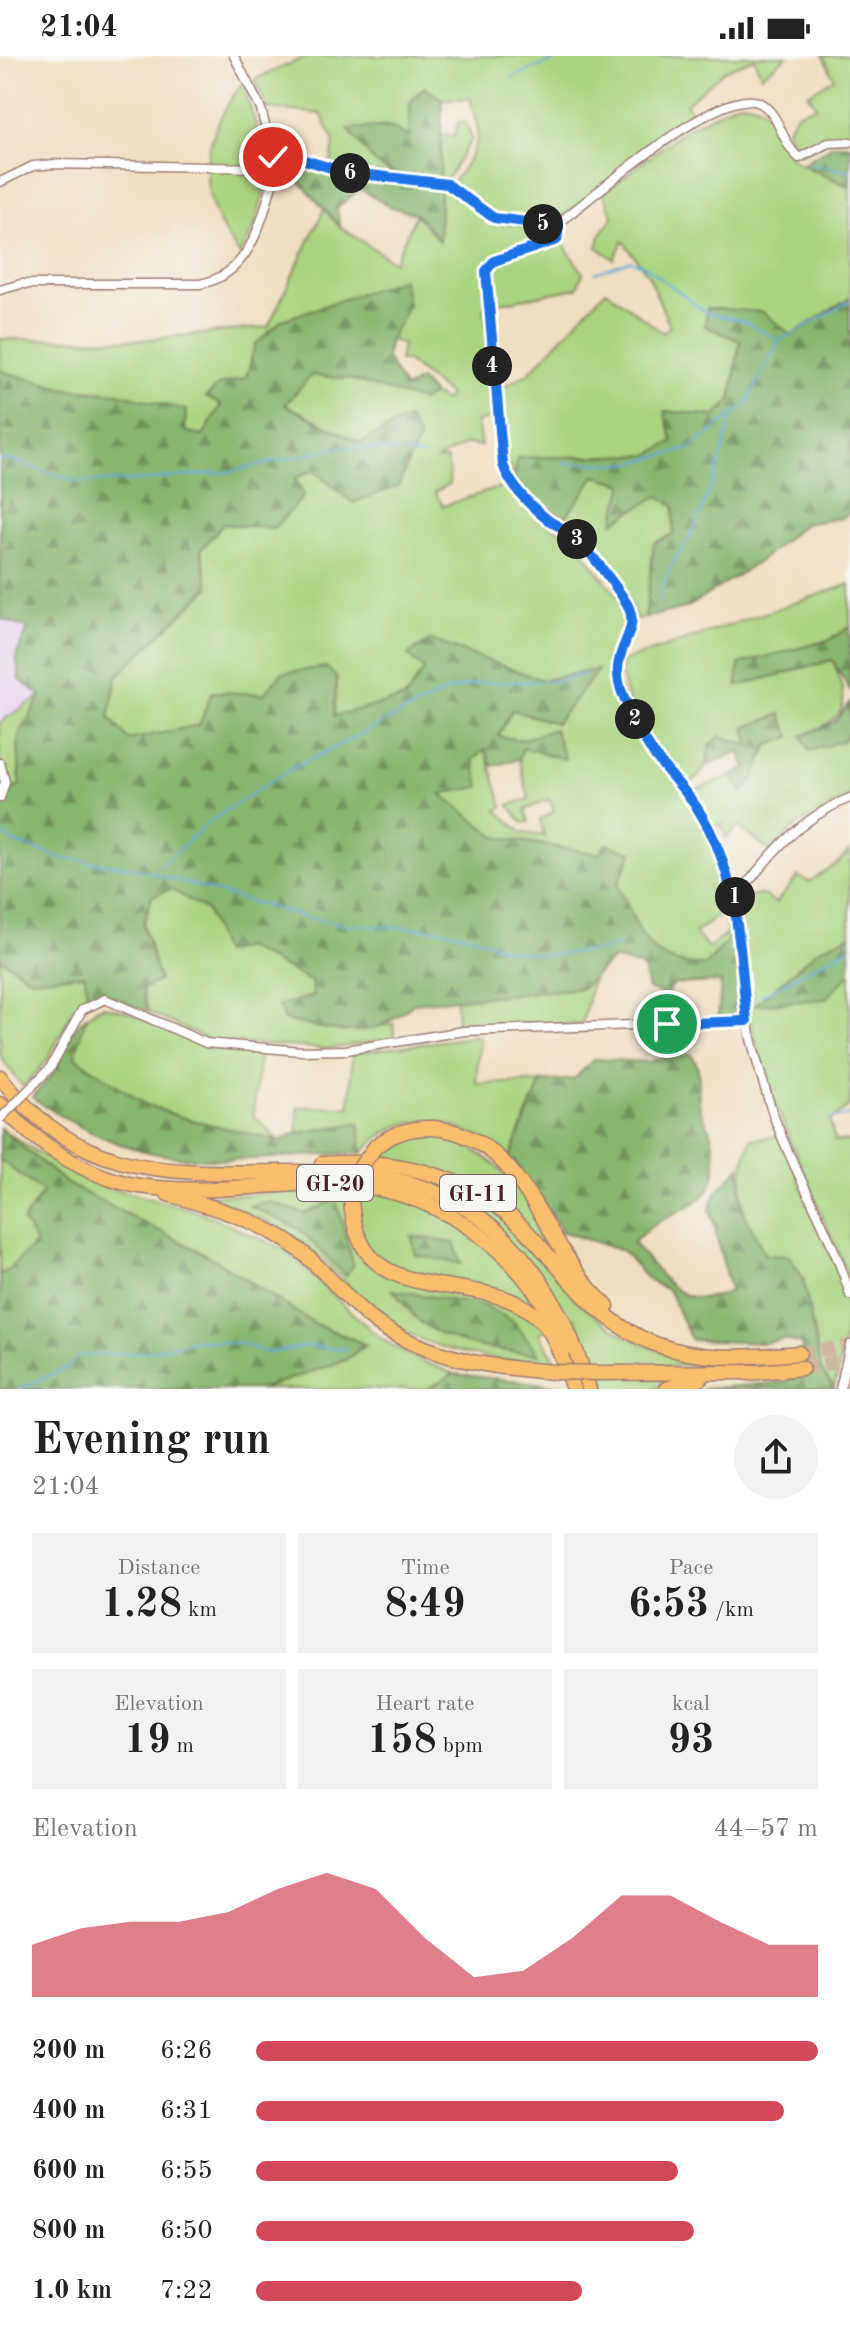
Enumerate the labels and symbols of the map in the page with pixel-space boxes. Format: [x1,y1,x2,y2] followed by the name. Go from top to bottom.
[239,123,307,191] pin
[330,153,370,193] pin: 6
[523,204,563,244] pin: 5
[472,346,512,386] pin: 4
[557,519,597,559] pin: 3
[615,699,655,739] pin: 2
[715,877,755,917] pin: 1
[633,990,701,1058] pin
[297,1165,373,1201] road number: GI-20
[440,1175,516,1211] road number: GI-11

